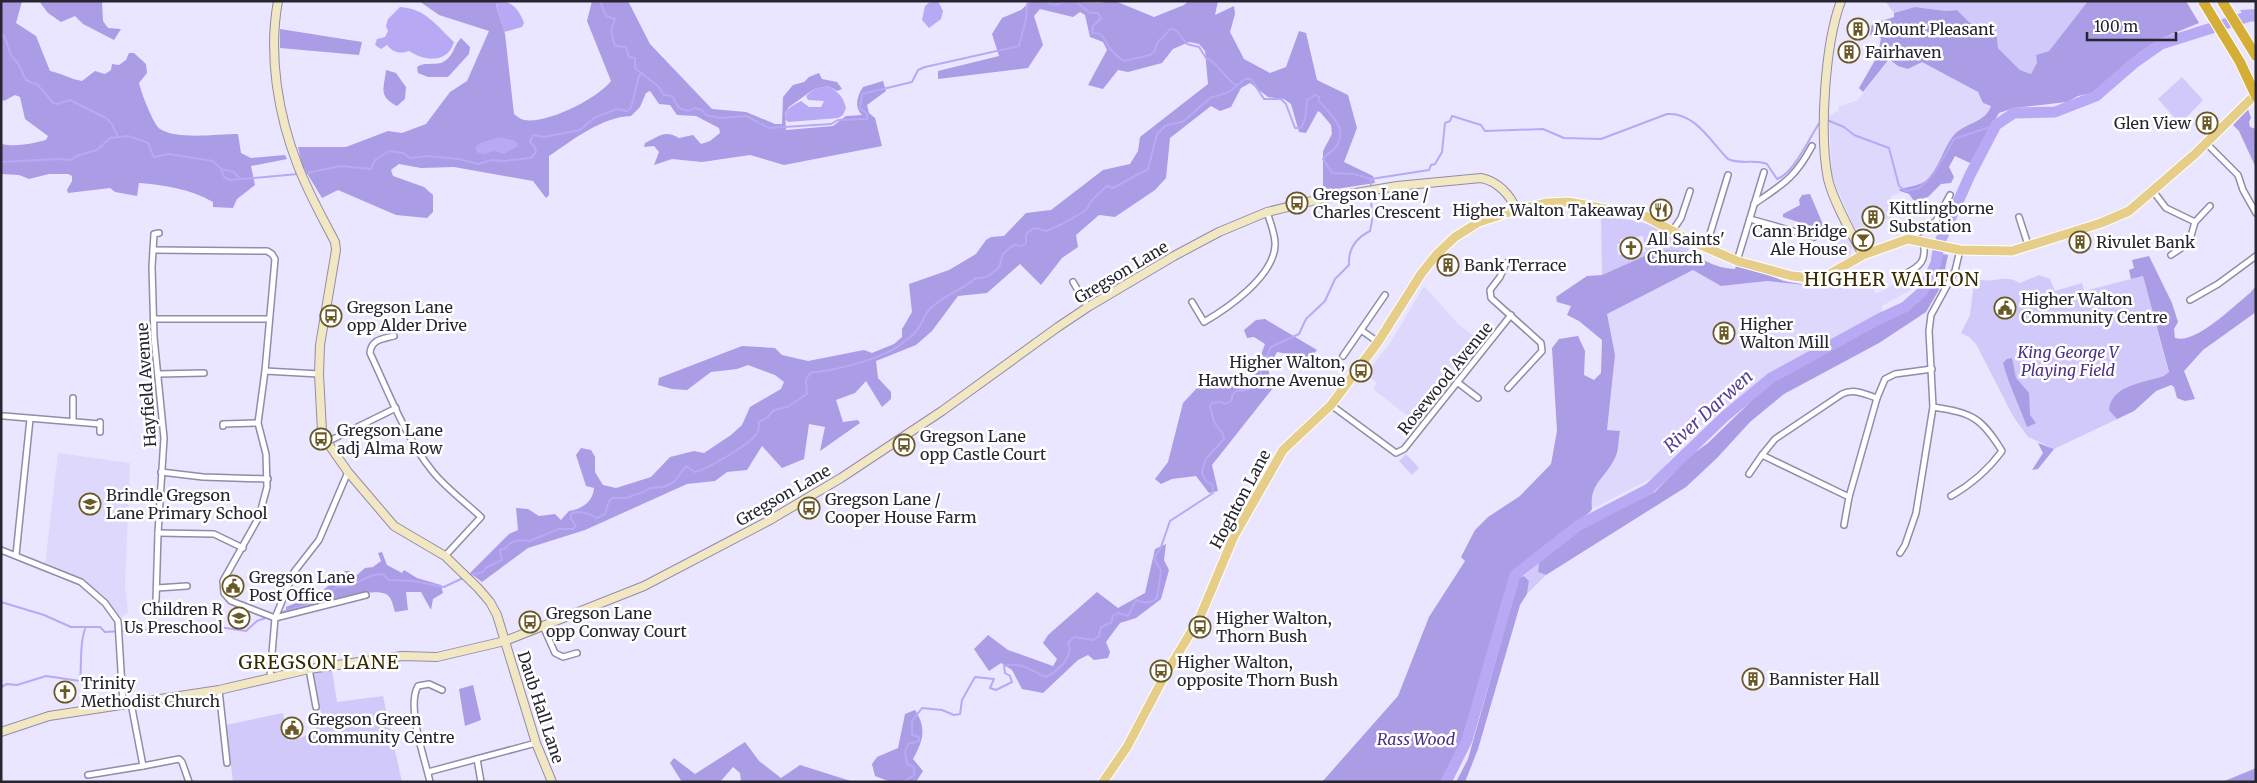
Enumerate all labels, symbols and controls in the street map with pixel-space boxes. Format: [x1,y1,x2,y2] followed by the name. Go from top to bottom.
[2087,10,2176,42] scale bar
[1846,17,1870,41] building icon: Mount Pleasant
[2094,17,2138,36] text: 100 m
[1874,19,1995,39] place label: Mount Pleasant
[1837,40,1861,64] building icon: Fairhaven
[1865,42,1942,62] place label: Fairhaven
[2195,111,2219,135] building icon: Glen View
[2114,113,2191,133] place label: Glen View
[1313,184,1442,222] place label: Gregson Lane / Charles Crescent
[1285,191,1309,215] bus stop icon: Gregson Lane / Charles Crescent
[1649,198,1673,222] restaurant icon: Higher Walton Takeaway
[1889,198,1994,236] place label: Kittlingborne Substation
[1452,200,1646,220] place label: Higher Walton Takeaway
[1861,205,1885,229] building icon: Kittlingborne Substation
[1752,221,1847,259] place label: Cann Bridge Ale House
[1851,228,1875,252] bar icon: Cann Bridge Ale House
[1646,229,1725,267] place label: All Saints' Church
[2068,230,2092,254] building icon: Rivulet Bank
[2096,232,2196,252] place label: Rivulet Bank
[1071,236,1171,308] street label: Gregson Lane
[1619,236,1643,260] church icon: All Saints' Church
[1436,253,1460,277] building icon: Bank Terrace
[1464,255,1566,275] place label: Bank Terrace
[1804,267,1980,291] district label: HIGHER WALTON
[2021,289,2167,327] place label: Higher Walton Community Centre
[1993,296,2017,320] public building icon: Higher Walton Community Centre
[347,297,467,335] place label: Gregson Lane opp Alder Drive
[319,304,343,328] bus stop icon: Gregson Lane opp Alder Drive
[1739,314,1829,352] place label: Higher Walton Mill
[1393,318,1497,438] street label: Rosewood Avenue
[1712,321,1736,345] building icon: Higher Walton Mill
[132,322,160,448] street label: Hayfield Avenue
[2016,342,2120,380] park label: King George V Playing Field
[1198,352,1345,390] place label: Higher Walton, Hawthorne Avenue
[1349,359,1373,383] bus stop icon: Higher Walton, Hawthorne Avenue
[1659,365,1757,457] water label: River Darwen
[337,420,443,458] place label: Gregson Lane adj Alma Row
[920,426,1047,464] place label: Gregson Lane opp Castle Court
[309,427,333,451] bus stop icon: Gregson Lane adj Alma Row
[892,433,916,457] bus stop icon: Gregson Lane opp Castle Court
[1205,446,1275,552] street label: Hoghton Lane
[732,460,834,530] street label: Gregson Lane
[106,485,268,523] place label: Brindle Gregson Lane Primary School
[825,489,977,527] place label: Gregson Lane / Cooper House Farm
[78,492,102,516] school or university icon: Brindle Gregson Lane Primary School
[797,496,821,520] bus stop icon: Gregson Lane / Cooper House Farm
[249,567,355,605] place label: Gregson Lane Post Office
[221,574,245,598] public building icon: Gregson Lane Post Office
[124,599,224,637] place label: Children R Us Preschool
[546,603,687,641] place label: Gregson Lane opp Conway Court
[227,606,251,630] school or university icon: Children R Us Preschool
[1216,608,1332,646] place label: Higher Walton, Thorn Bush
[518,610,542,634] bus stop icon: Gregson Lane opp Conway Court
[1188,615,1212,639] bus stop icon: Higher Walton, Thorn Bush
[513,648,569,766] street label: Daub Hall Lane
[239,650,399,674] district label: GREGSON LANE
[1177,652,1338,690] place label: Higher Walton, opposite Thorn Bush
[1149,659,1173,683] bus stop icon: Higher Walton, opposite Thorn Bush
[1741,667,1765,691] building icon: Bannister Hall
[1769,669,1880,689] place label: Bannister Hall
[81,673,220,711] place label: Trinity Methodist Church
[53,680,77,704] church icon: Trinity Methodist Church
[308,709,454,747] place label: Gregson Green Community Centre
[280,716,304,740] public building icon: Gregson Green Community Centre
[1377,729,1456,749] park label: Rass Wood

